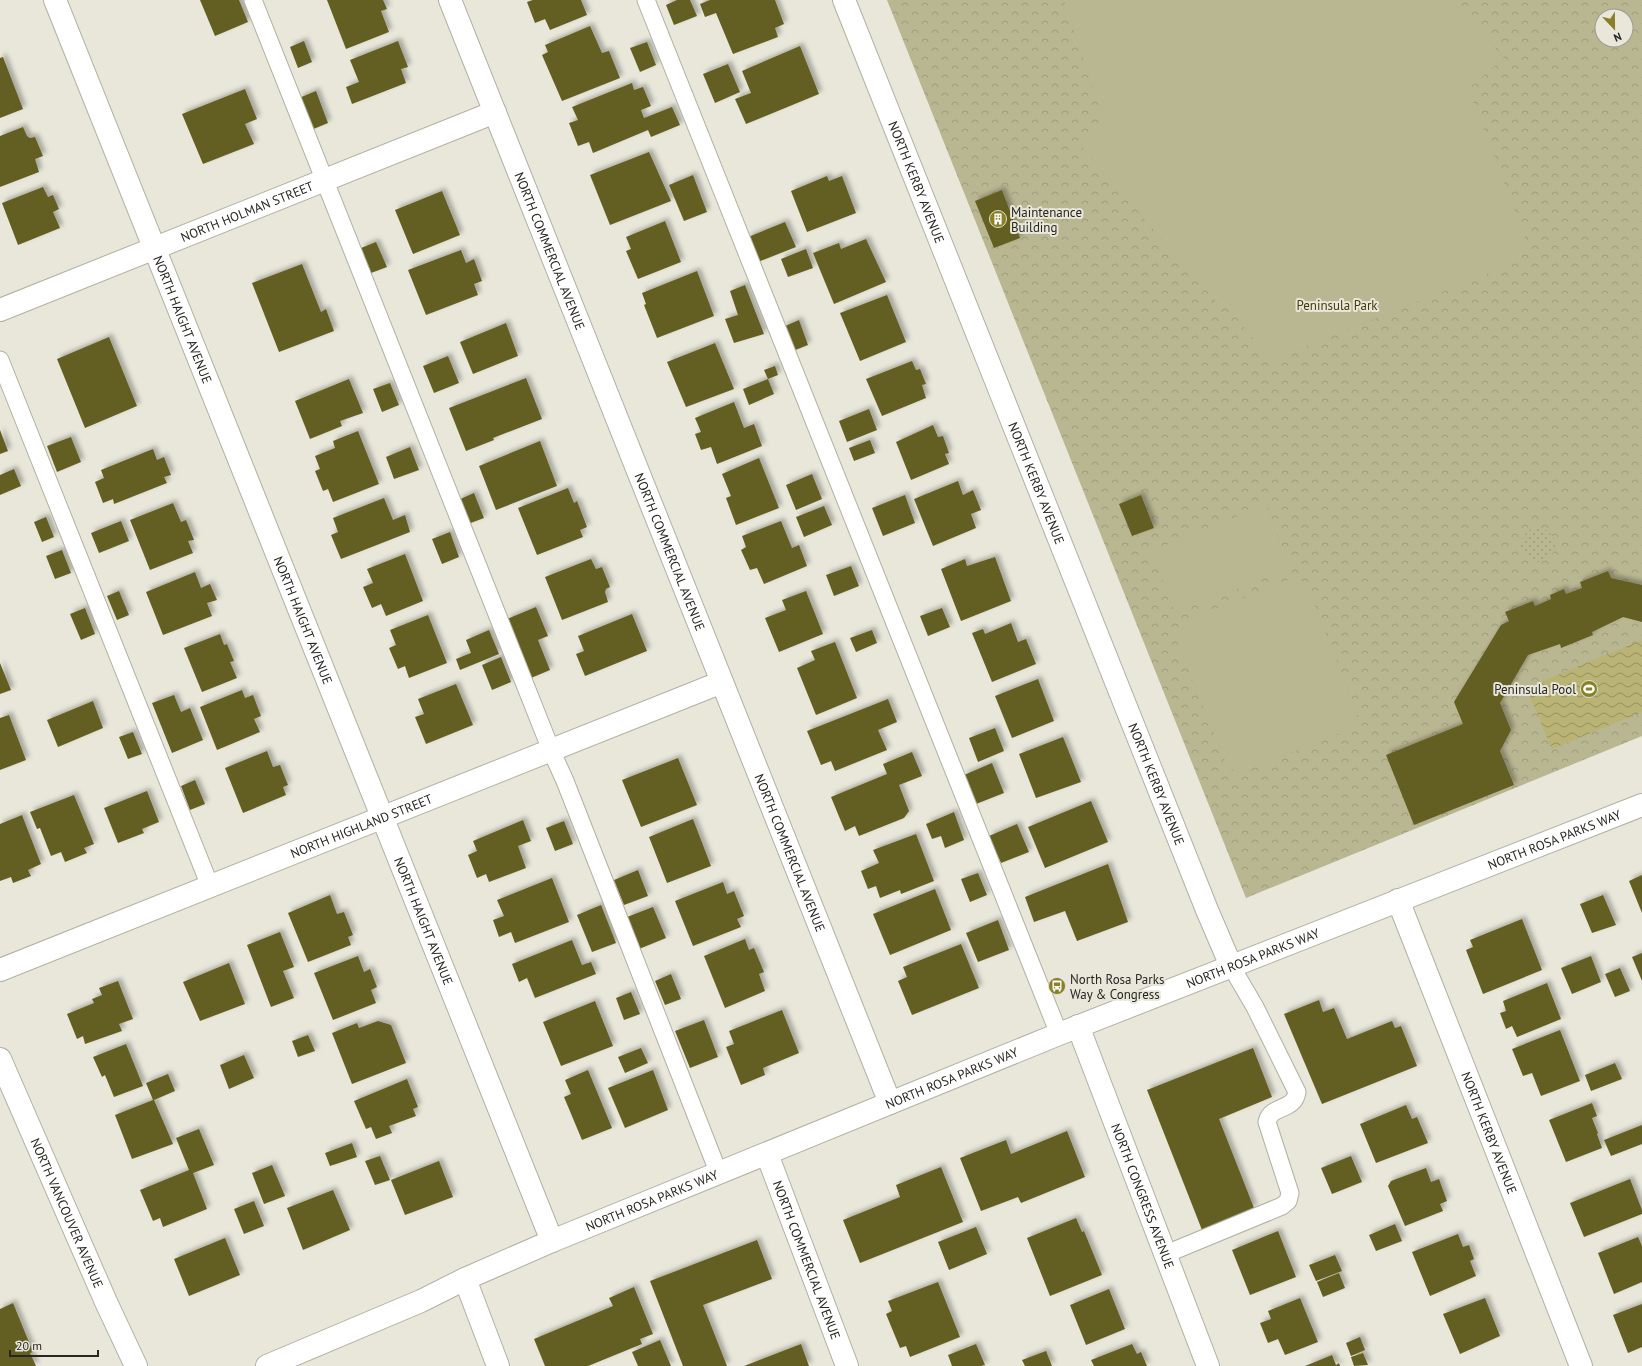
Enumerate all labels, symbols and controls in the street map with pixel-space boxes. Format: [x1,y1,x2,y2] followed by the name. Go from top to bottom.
[1594,8,1634,48] north arrow
[1612,29,1624,45] text: N
[884,119,948,246] street label: NORTH KERBY AVENUE
[510,170,589,332] street label: NORTH COMMERCIAL AVENUE
[178,177,316,246] street label: NORTH HOLMAN STREET
[1011,204,1082,236] place label: Maintenance Building
[988,209,1008,229] building icon: Maintenance Building
[149,253,216,386] street label: NORTH HAIGHT AVENUE
[1296,297,1378,314] park label: Peninsula Park
[1004,420,1068,547] street label: NORTH KERBY AVENUE
[631,471,709,633] street label: NORTH COMMERCIAL AVENUE
[270,554,336,687] street label: NORTH HAIGHT AVENUE
[1579,679,1599,699] sports icon: Peninsula Pool
[1494,681,1576,698] place label: Peninsula Pool
[1124,721,1188,848] street label: NORTH KERBY AVENUE
[751,771,829,934] street label: NORTH COMMERCIAL AVENUE
[288,790,435,862] street label: NORTH HIGHLAND STREET
[1485,806,1624,874] street label: NORTH ROSA PARKS WAY
[390,855,457,988] street label: NORTH HAIGHT AVENUE
[1184,924,1323,992] street label: NORTH ROSA PARKS WAY
[1070,971,1164,1003] place label: North Rosa Parks Way & Congress
[1047,976,1067,996] bus stop icon: North Rosa Parks Way & Congress
[883,1043,1021,1113] street label: NORTH ROSA PARKS WAY
[1457,1069,1521,1196] street label: NORTH KERBY AVENUE
[1107,1121,1178,1271] street label: NORTH CONGRESS AVENUE
[27,1136,107,1291] street label: NORTH VANCOUVER AVENUE
[583,1166,721,1235] street label: NORTH ROSA PARKS WAY
[769,1178,844,1342] street label: NORTH COMMERCIAL AVENUE
[10,1332,98,1358] scale bar
[16,1338,42,1353] text: 20 m

